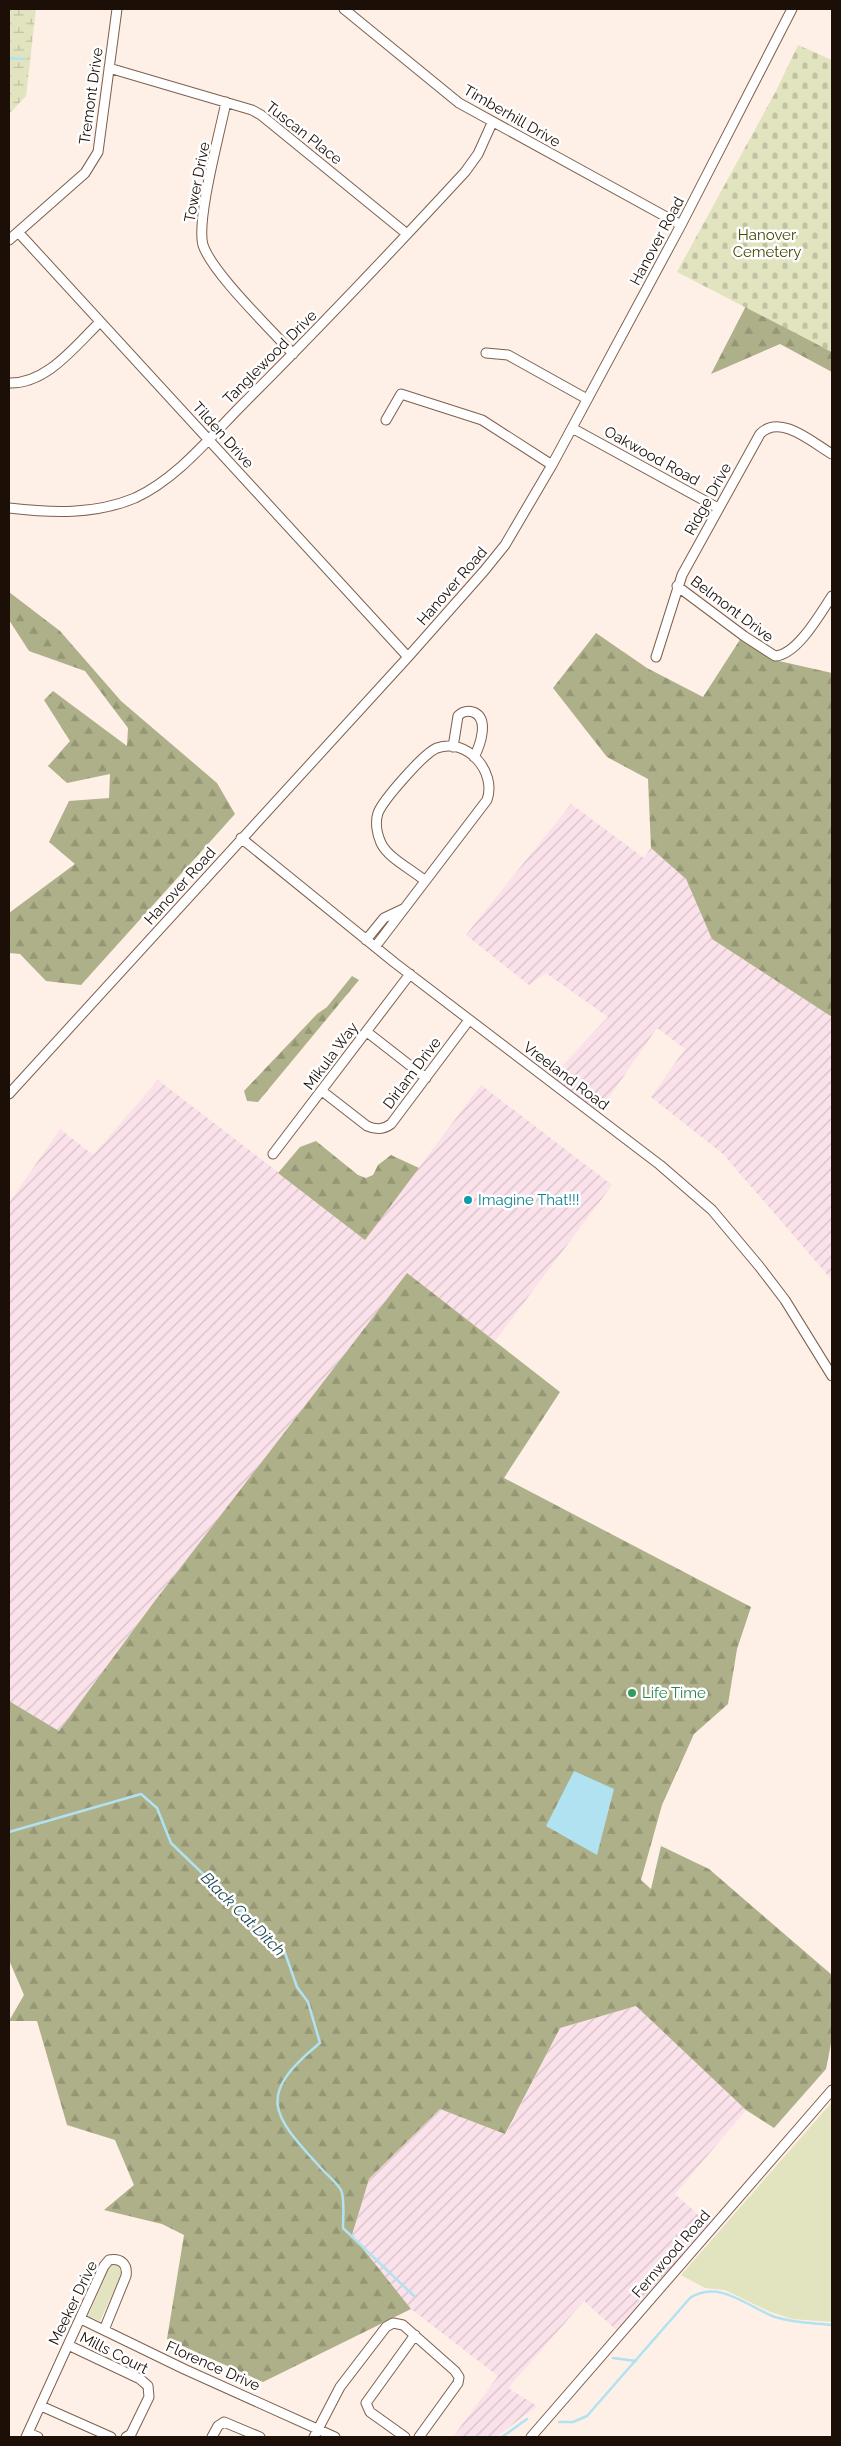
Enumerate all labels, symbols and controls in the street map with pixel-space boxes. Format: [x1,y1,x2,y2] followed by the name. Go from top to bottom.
[75,46,107,146] street label: Tremont Drive
[460,81,564,151] street label: Timberhill Drive
[262,98,346,168] street label: Tuscan Place
[180,140,214,224] street label: Tower Drive
[626,194,688,288] street label: Hanover Road
[733,226,801,261] park label: Hanover Cemetery
[219,306,321,408] street label: Tanglewood Drive
[189,398,258,472] street label: Tilden Drive
[601,422,703,490] street label: Oakwood Road
[681,459,735,538] street label: Ridge Drive
[413,543,491,629] street label: Hanover Road
[687,572,777,646] street label: Belmont Drive
[141,844,219,928] street label: Hanover Road
[300,1019,362,1093] street label: Mikula Way
[379,1034,445,1112] street label: Dirlam Drive
[520,1038,612,1114] street label: Vreeland Road
[478,1191,580,1209] place label: Imagine That!!!
[462,1194,474,1206] marker: Imagine That!!!
[642,1684,706,1702] place label: Life Time
[626,1687,638,1699] marker: Life Time
[197,1868,289,1960] water label: Black Cat Ditch
[628,2207,714,2301] street label: Fernwood Road
[45,2258,101,2348] street label: Meeker Drive
[77,2328,151,2378] street label: Mills Court
[163,2337,263,2395] street label: Florence Drive

